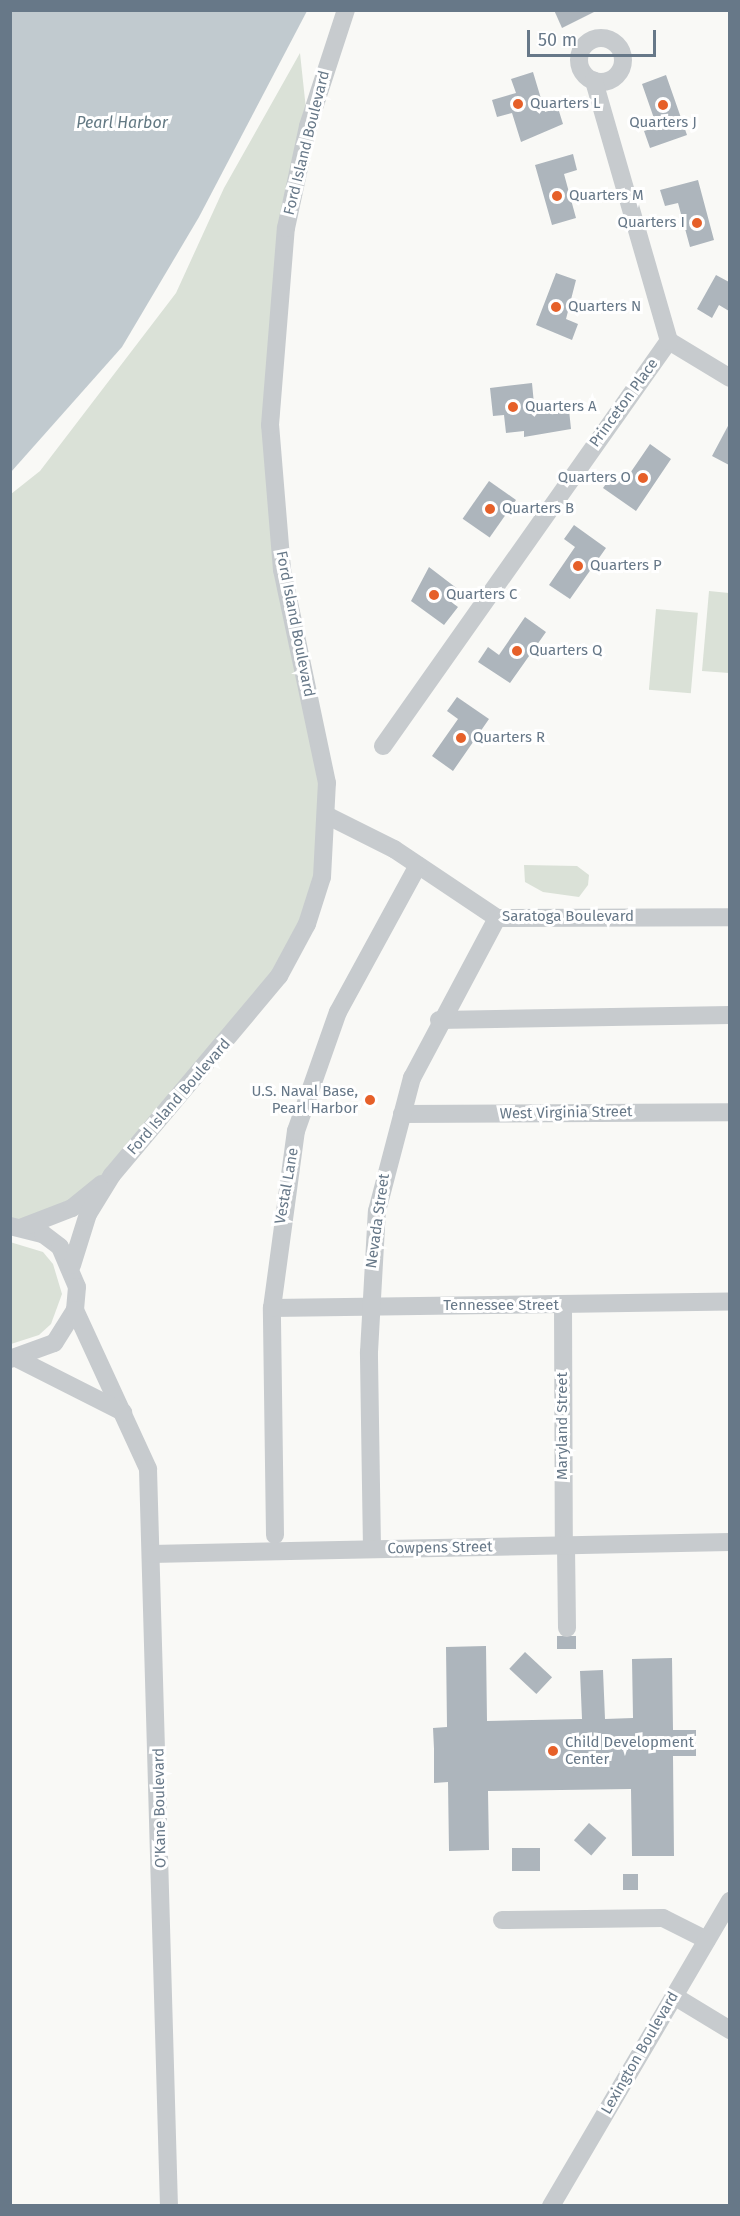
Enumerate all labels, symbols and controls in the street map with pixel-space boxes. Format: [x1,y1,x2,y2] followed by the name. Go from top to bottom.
[530,18,659,56] scale bar
[538,29,577,51] text: 50 m
[280,69,334,217] street label: Ford Island Boulevard
[530,95,600,113] place label: Quarters L
[511,97,525,111] marker: Quarters L
[656,98,670,112] marker: Quarters J
[76,113,168,133] water label: Pearl Harbor
[629,114,697,132] place label: Quarters J
[569,187,644,205] place label: Quarters M
[550,189,564,203] marker: Quarters M
[618,214,685,232] place label: Quarters I
[690,216,704,230] marker: Quarters I
[568,298,641,316] place label: Quarters N
[549,300,563,314] marker: Quarters N
[586,355,662,451] street label: Princeton Place
[525,398,597,416] place label: Quarters A
[506,400,520,414] marker: Quarters A
[558,469,631,487] place label: Quarters O
[636,471,650,485] marker: Quarters O
[502,500,574,518] place label: Quarters B
[483,502,497,516] marker: Quarters B
[272,550,318,698] street label: Ford Island Boulevard
[590,557,662,575] place label: Quarters P
[571,559,585,573] marker: Quarters P
[446,586,517,604] place label: Quarters C
[427,588,441,602] marker: Quarters C
[529,642,602,660] place label: Quarters Q
[510,644,524,658] marker: Quarters Q
[473,729,545,747] place label: Quarters R
[454,731,468,745] marker: Quarters R
[502,908,634,926] street label: Saratoga Boulevard
[124,1035,234,1159] street label: Ford Island Boulevard
[251,1082,358,1117] place label: U.S. Naval Base, Pearl Harbor
[363,1093,377,1107] marker: U.S. Naval Base, Pearl Harbor
[499,1103,633,1123] street label: West Virginia Street
[271,1146,303,1226] street label: Vestal Lane
[362,1172,394,1270] street label: Nevada Street
[443,1297,559,1315] street label: Tennessee Street
[554,1372,572,1480] street label: Maryland Street
[387,1538,493,1558] street label: Cowpens Street
[565,1733,694,1768] place label: Child Development Center
[546,1744,560,1758] marker: Child Development Center
[150,1748,170,1868] street label: O'Kane Boulevard
[598,1988,682,2118] street label: Lexington Boulevard

